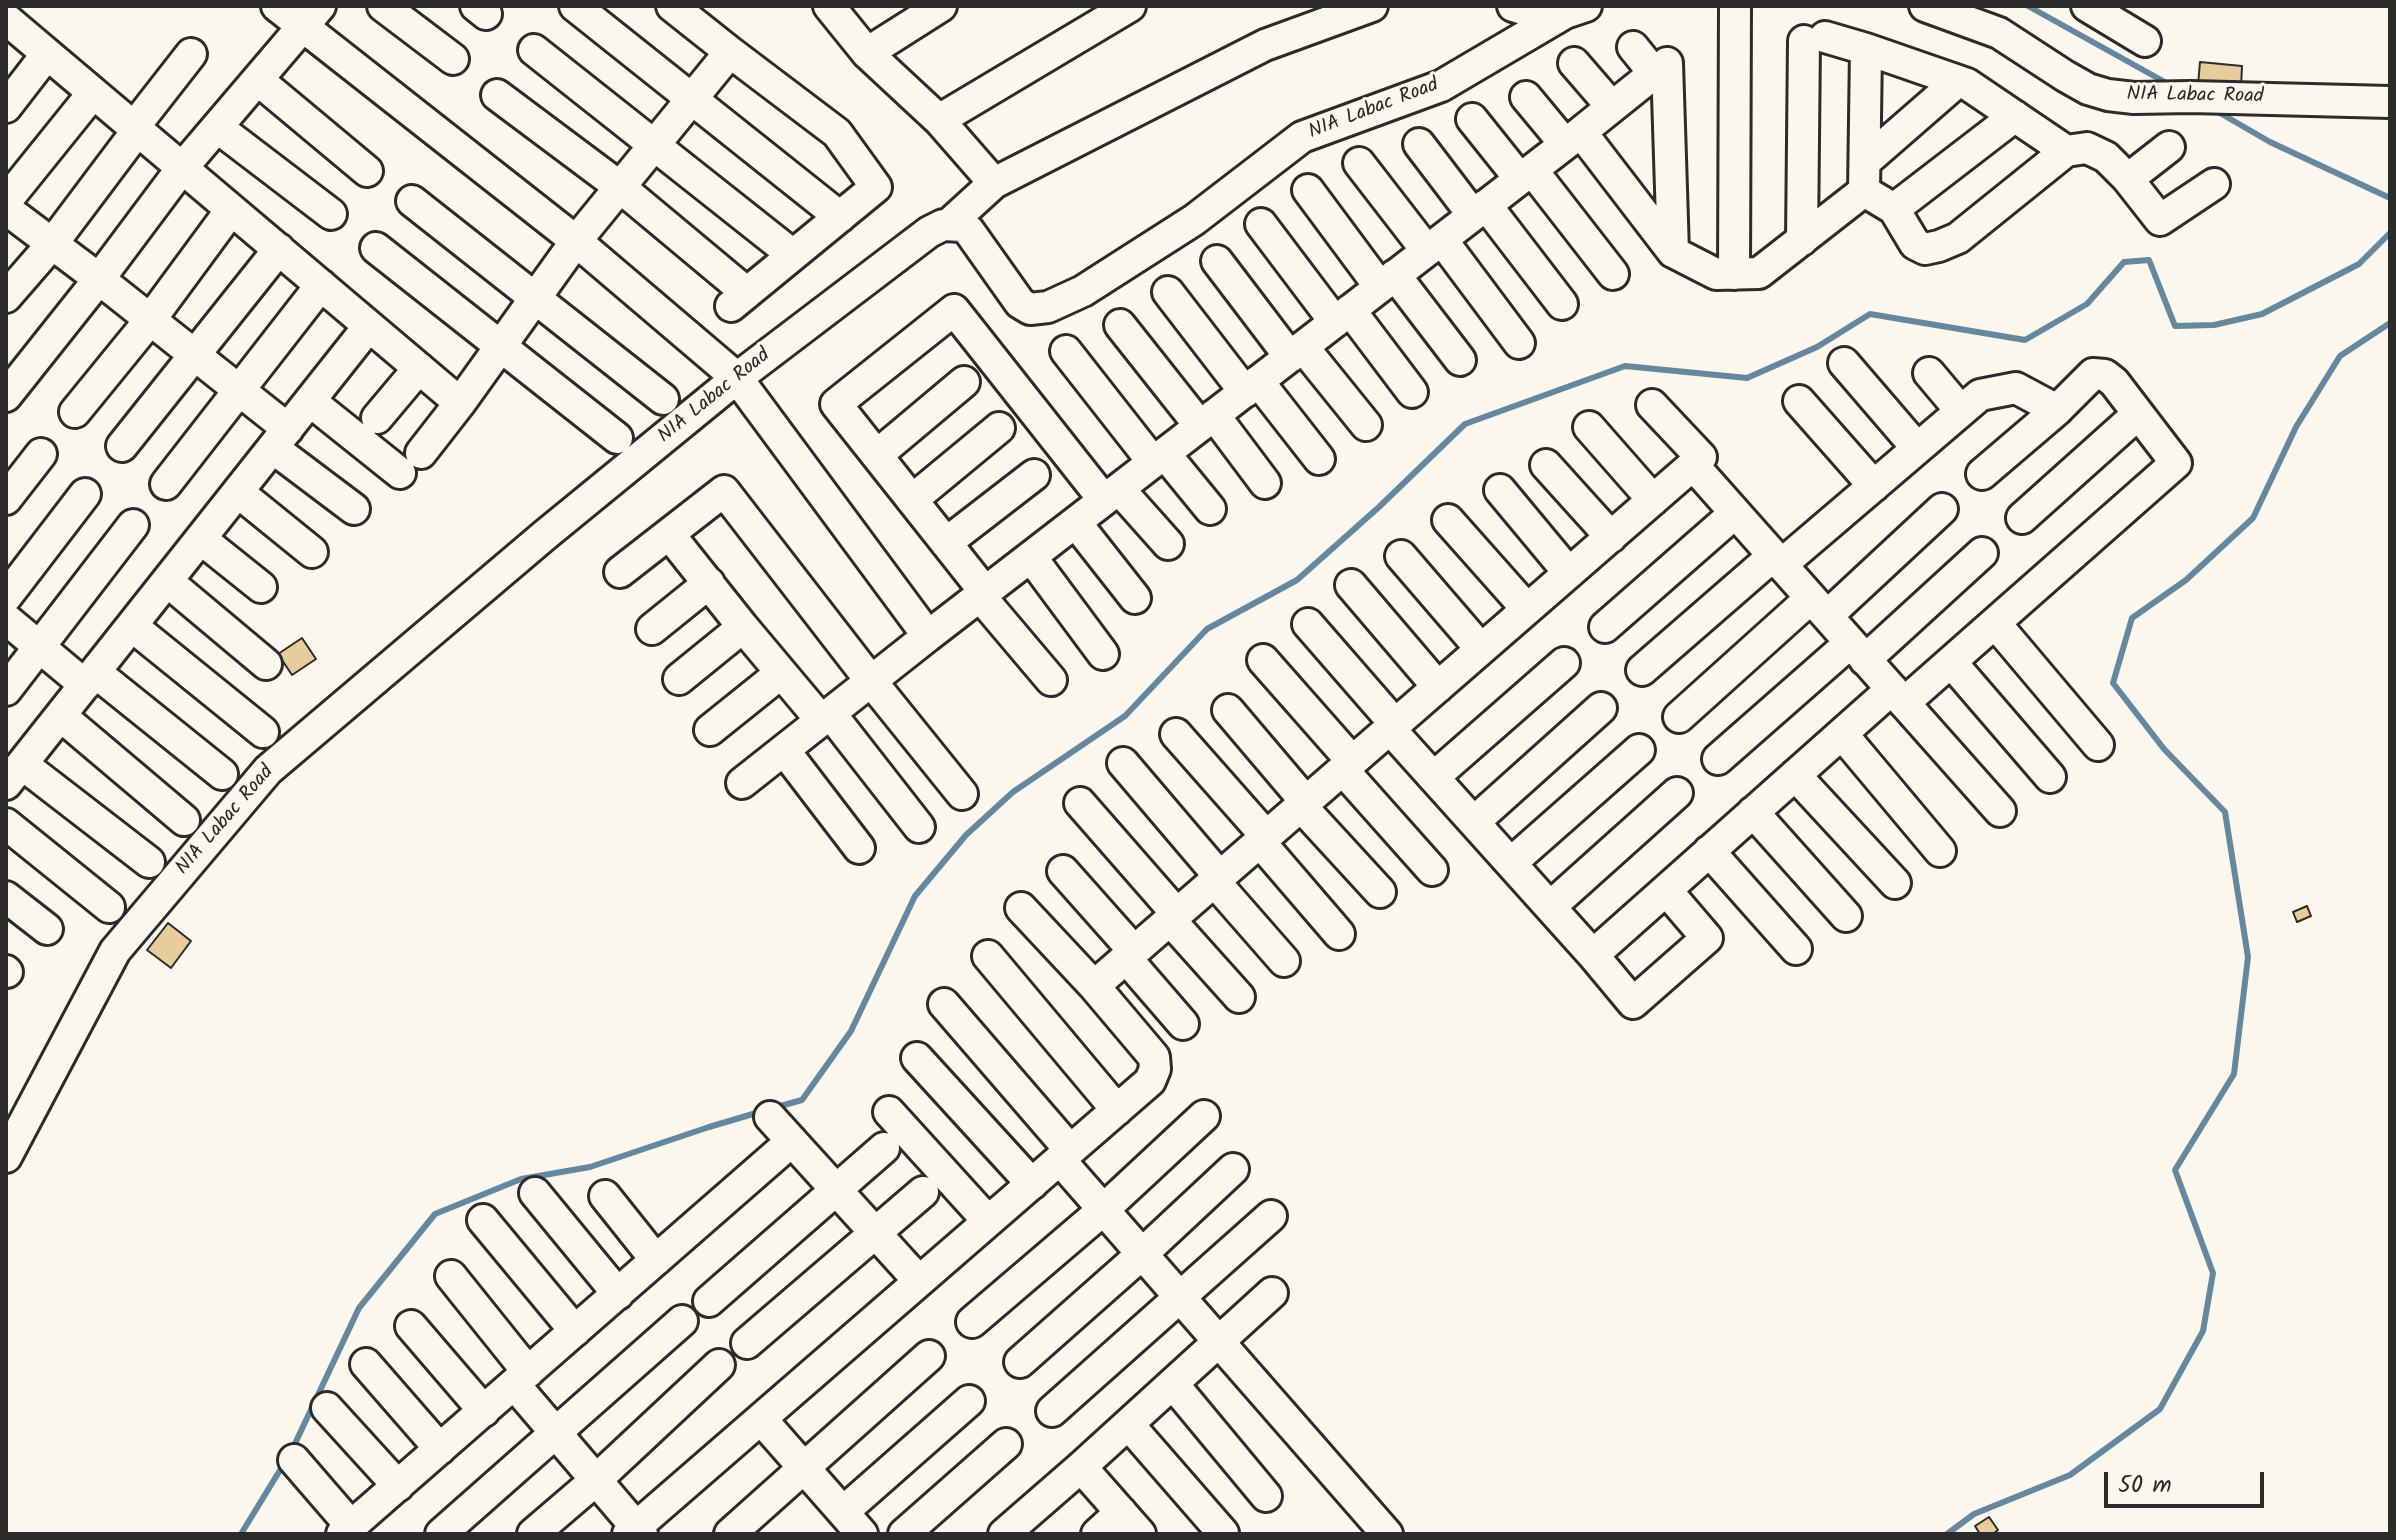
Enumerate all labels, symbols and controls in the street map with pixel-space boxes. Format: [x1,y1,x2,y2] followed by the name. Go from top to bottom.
[1306,74,1442,146] street label: NIA Labac Road
[2126,84,2264,110] street label: NIA Labac Road
[654,345,776,449] street label: NIA Labac Road
[172,761,280,881] street label: NIA Labac Road
[2108,1456,2268,1506] scale bar
[2118,1466,2172,1505] text: 50 m

